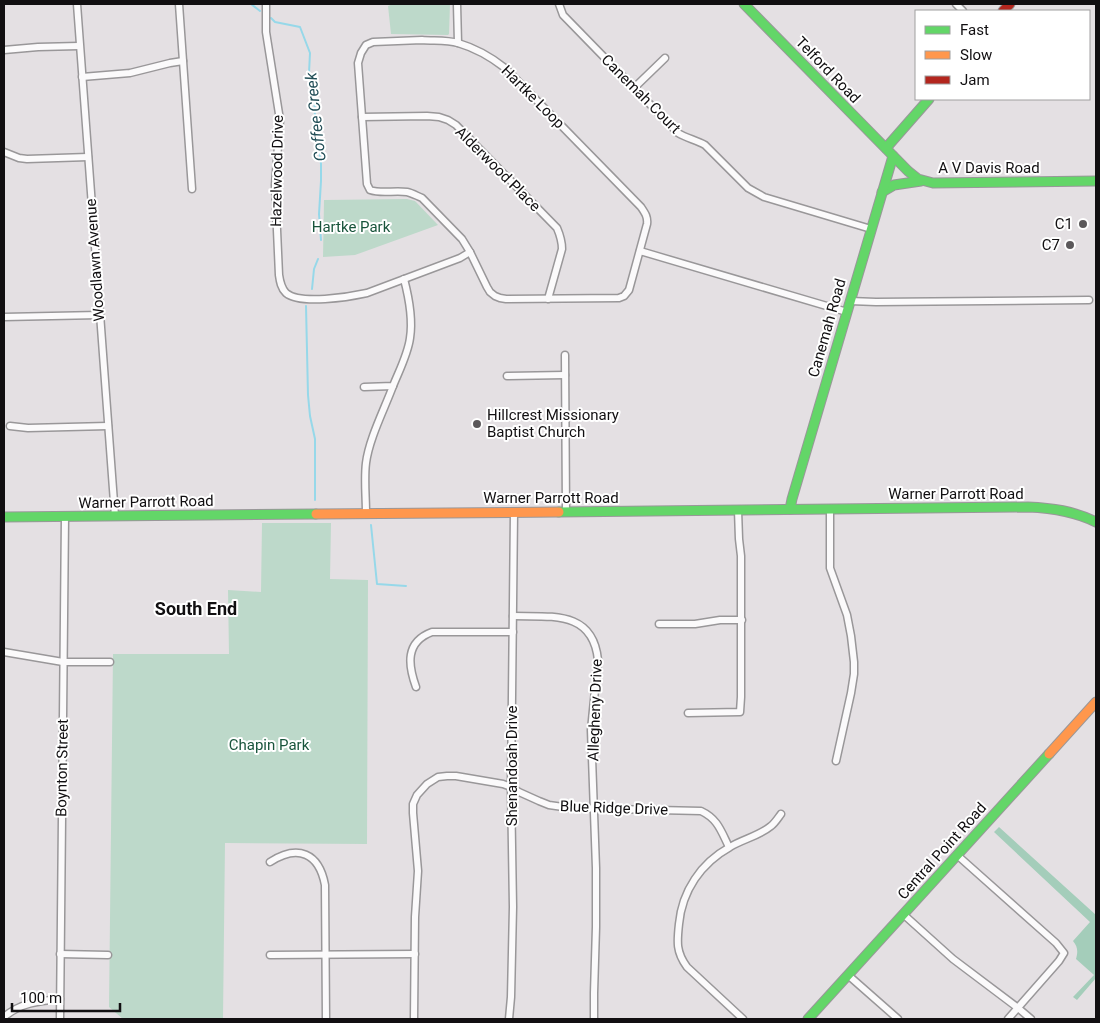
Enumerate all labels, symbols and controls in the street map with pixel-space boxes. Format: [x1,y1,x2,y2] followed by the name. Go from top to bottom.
[915,10,1090,100] legend
[960,21,989,39] text: Fast
[792,33,864,107] street label: Telford Road
[960,46,992,64] text: Slow
[598,51,684,137] street label: Canemah Court
[498,62,568,132] street label: Hartke Loop
[301,70,330,162] water label: Coffee Creek
[960,71,990,89] text: Jam
[267,115,287,227] street label: Hazelwood Drive
[452,123,544,215] street label: Alderwood Place
[938,159,1040,177] street label: A V Davis Road
[82,198,108,322] street label: Woodlawn Avenue
[1055,215,1073,233] place label: C1
[312,218,391,236] park label: Hartke Park
[1077,218,1089,230] marker: C1
[1042,236,1060,254] place label: C7
[1064,239,1076,251] marker: C7
[804,277,850,379] street label: Canemah Road
[487,406,619,441] place label: Hillcrest Missionary Baptist Church
[471,418,483,430] marker: Hillcrest Missionary Baptist Church
[888,485,1024,503] street label: Warner Parrott Road
[483,489,619,507] street label: Warner Parrott Road
[78,492,214,512] street label: Warner Parrott Road
[155,598,237,619] district label: South End
[584,658,606,762] street label: Allegheny Drive
[503,706,521,826] street label: Shenandoah Drive
[52,719,72,817] street label: Boynton Street
[229,736,310,754] park label: Chapin Park
[560,797,668,819] street label: Blue Ridge Drive
[894,799,990,903] street label: Central Point Road
[12,980,120,1012] scale bar
[20,989,62,1007] text: 100 m

